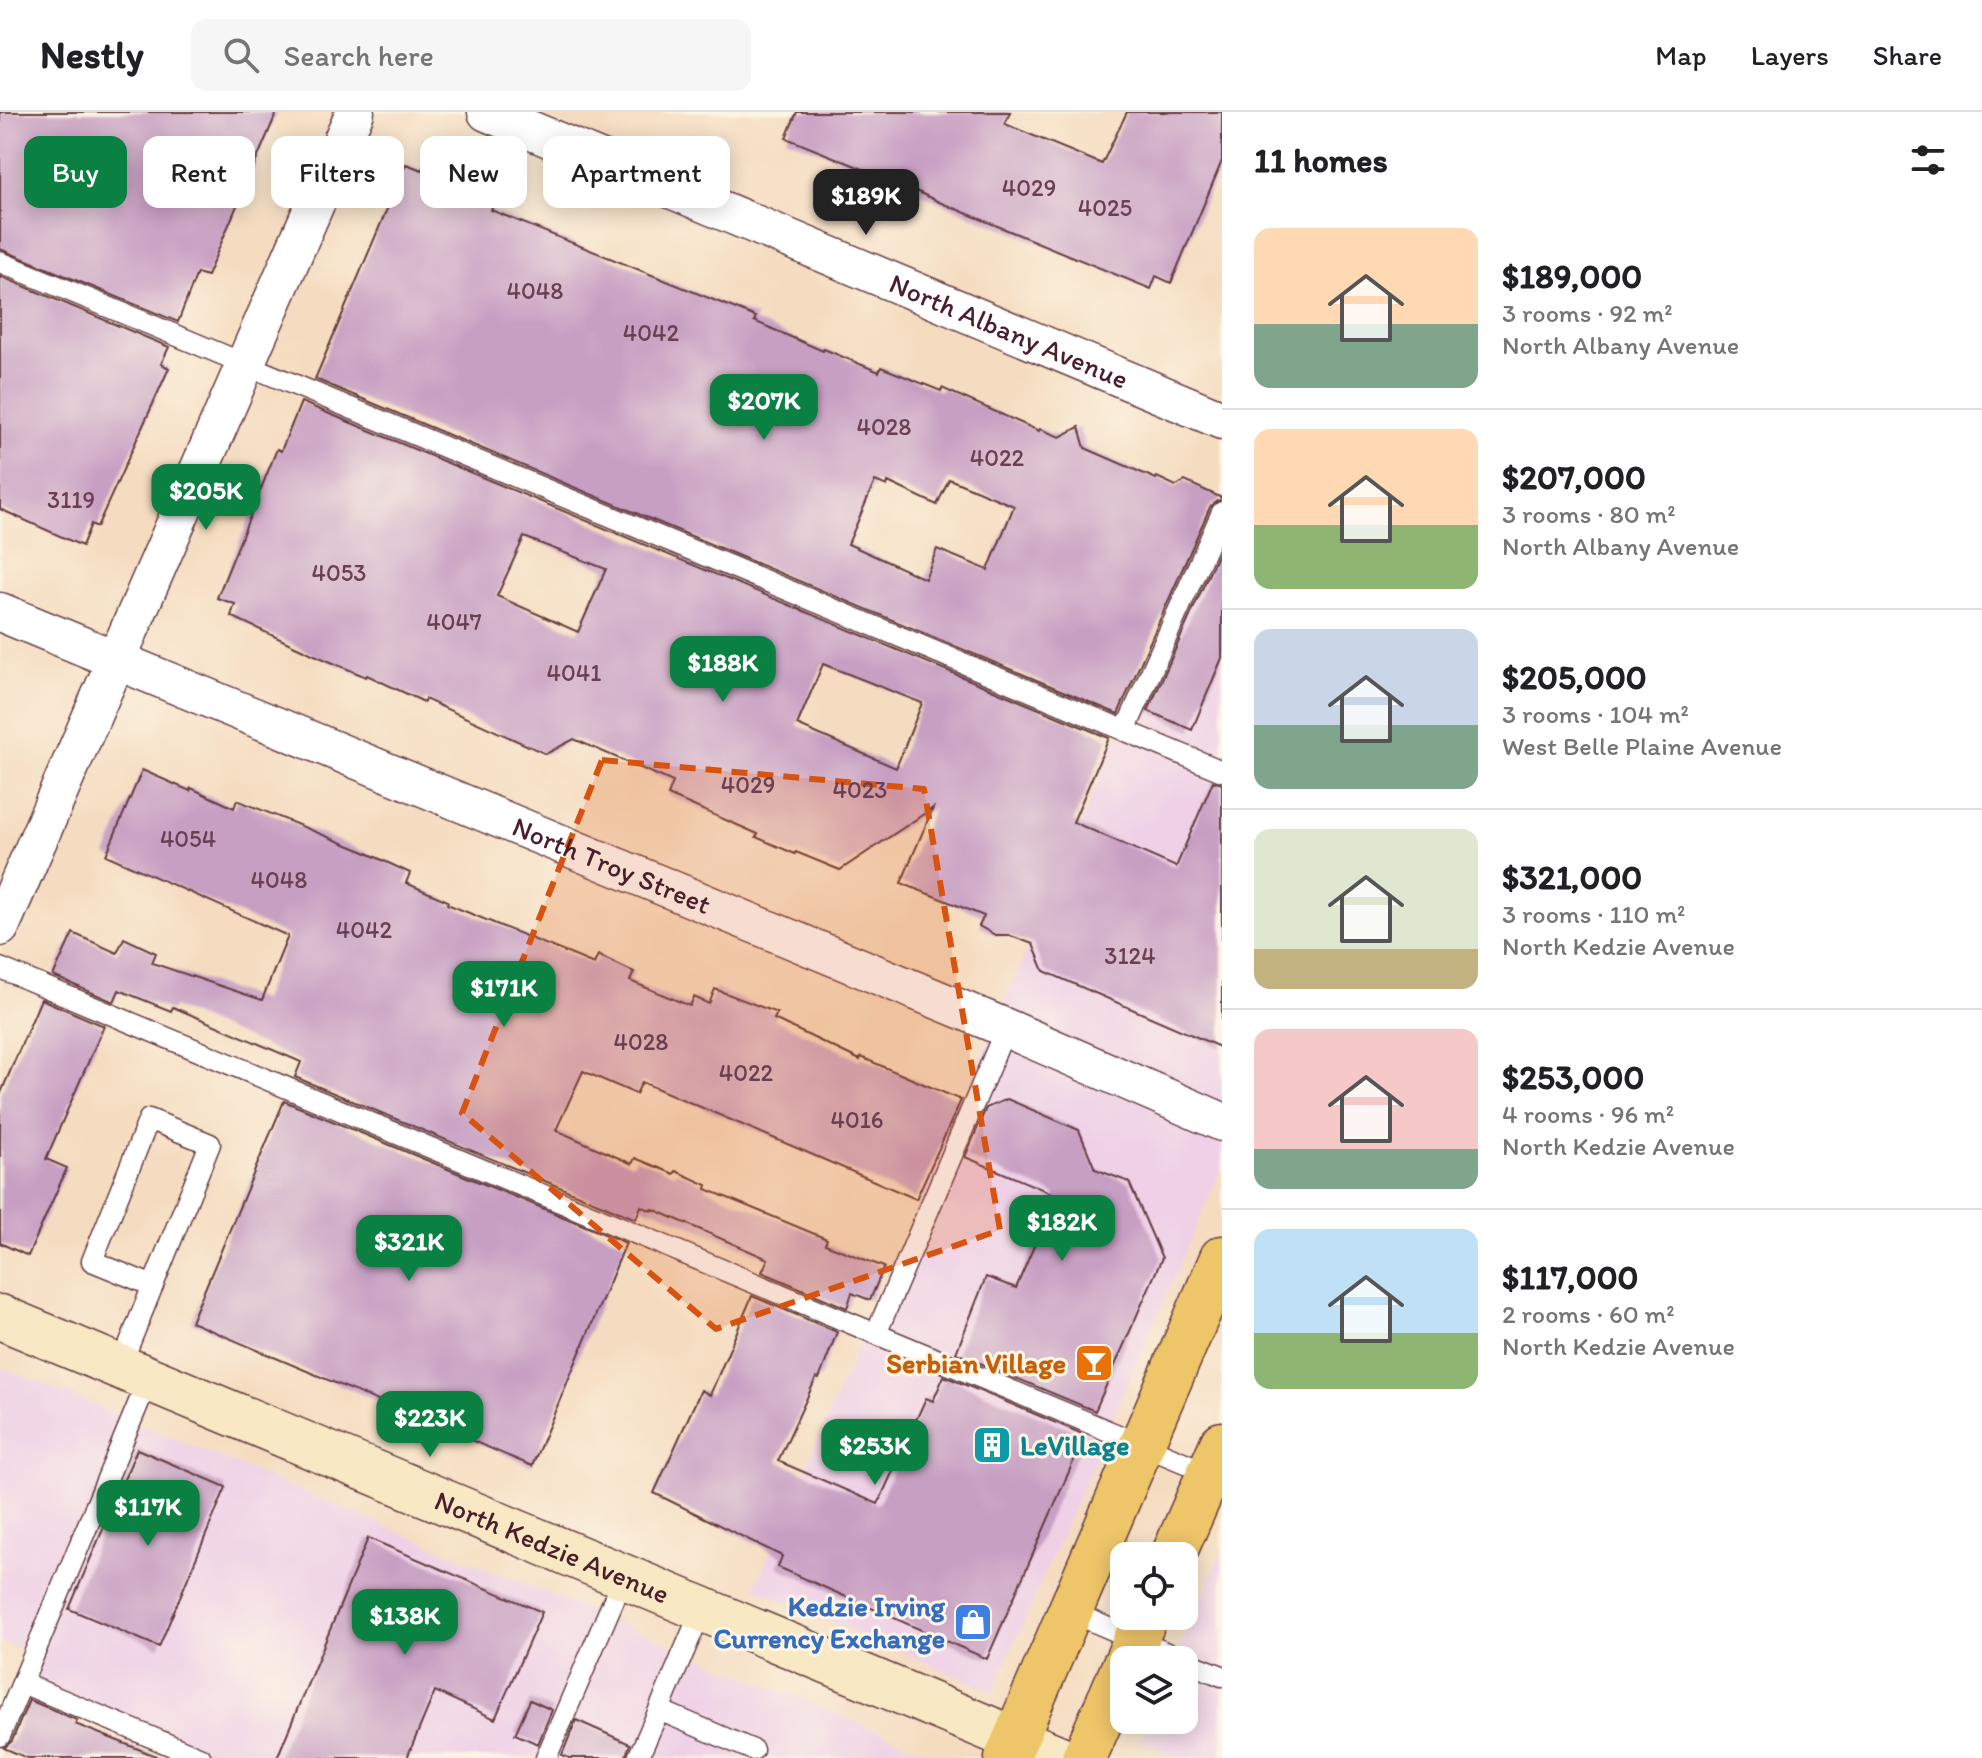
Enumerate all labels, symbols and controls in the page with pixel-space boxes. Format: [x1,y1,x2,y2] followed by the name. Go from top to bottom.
[191,19,751,91] search box
[40,32,143,78] text: Nestly
[219,33,263,77] icon: search
[283,37,434,74] text: Search here
[1655,38,1707,72] text: Map
[1751,38,1829,72] text: Layers
[1873,38,1942,72] text: Share
[24,136,127,208] chip: Buy
[143,136,255,208] chip: Rent
[271,136,404,208] chip: Filters
[420,136,527,208] chip: New
[543,136,730,208] chip: Apartment
[1906,138,1950,182] icon: filters
[1254,140,1388,181] text: 11 homes
[810,169,922,237] pin: $189K
[1002,173,1056,202] house number: 4029
[831,179,901,211] text: $189K
[1078,193,1132,222] house number: 4025
[1502,256,1642,297] text: $189,000
[1318,260,1414,356] icon: home
[885,266,1133,396] street label: North Albany Avenue
[507,276,563,305] house number: 4048
[1502,297,1673,329] text: 3 rooms · 92 m²
[623,318,679,347] house number: 4042
[1502,329,1739,361] text: North Albany Avenue
[708,374,820,442] pin: $207K
[728,384,800,416] text: $207K
[857,412,911,441] house number: 4028
[970,443,1025,472] house number: 4022
[1502,457,1646,498] text: $207,000
[1318,461,1414,557] icon: home
[150,464,262,532] pin: $205K
[169,474,243,506] text: $205K
[47,485,95,514] house number: 3119
[1502,498,1676,530] text: 3 rooms · 80 m²
[1502,530,1739,562] text: North Albany Avenue
[312,558,366,587] house number: 4053
[426,607,482,636] house number: 4047
[667,636,779,704] pin: $188K
[688,646,758,678] text: $188K
[1502,657,1647,698] text: $205,000
[547,658,601,687] house number: 4041
[1318,661,1414,757] icon: home
[1502,698,1689,730] text: 3 rooms · 104 m²
[1502,730,1782,762] text: West Belle Plaine Avenue
[721,770,775,799] house number: 4029
[833,775,887,804] house number: 4023
[508,809,716,921] street label: North Troy Street
[160,824,216,853] house number: 4054
[1502,857,1642,898] text: $321,000
[1318,861,1414,957] icon: home
[251,865,307,894] house number: 4048
[1502,898,1685,930] text: 3 rooms · 110 m²
[336,915,392,944] house number: 4042
[1502,930,1735,962] text: North Kedzie Avenue
[1104,941,1156,970] house number: 3124
[448,961,560,1029] pin: $171K
[471,971,537,1003] text: $171K
[614,1027,668,1056] house number: 4028
[1502,1057,1644,1098] text: $253,000
[719,1058,774,1087] house number: 4022
[1318,1061,1414,1157] icon: home
[1502,1098,1674,1130] text: 4 rooms · 96 m²
[830,1105,884,1134] house number: 4016
[1502,1130,1735,1162] text: North Kedzie Avenue
[1006,1195,1118,1263] pin: $182K
[1027,1205,1097,1237] text: $182K
[353,1215,465,1283] pin: $321K
[374,1225,444,1257] text: $321K
[1502,1257,1639,1298] text: $117,000
[1318,1261,1414,1357] icon: home
[1502,1298,1675,1330] text: 2 rooms · 60 m²
[1502,1330,1735,1362] text: North Kedzie Avenue
[1073,1342,1115,1384] bar icon: Serbian Village
[886,1346,1066,1380] place label: Serbian Village
[374,1391,486,1459] pin: $223K
[394,1401,466,1433] text: $223K
[819,1419,931,1487] pin: $253K
[971,1424,1013,1466] building icon: LeVillage
[1020,1428,1129,1462] place label: LeVillage
[839,1429,911,1461] text: $253K
[92,1480,204,1548] pin: $117K
[430,1483,674,1611] street label: North Kedzie Avenue
[115,1490,181,1522] text: $117K
[1110,1542,1198,1734] map controls
[1110,1542,1198,1630] button: locate
[349,1589,461,1657] pin: $138K
[713,1589,946,1655] place label: Kedzie Irving Currency Exchange
[370,1599,440,1631] text: $138K
[952,1601,994,1643] shop icon: Kedzie Irving Currency Exchange
[1110,1646,1198,1734] button: layers

